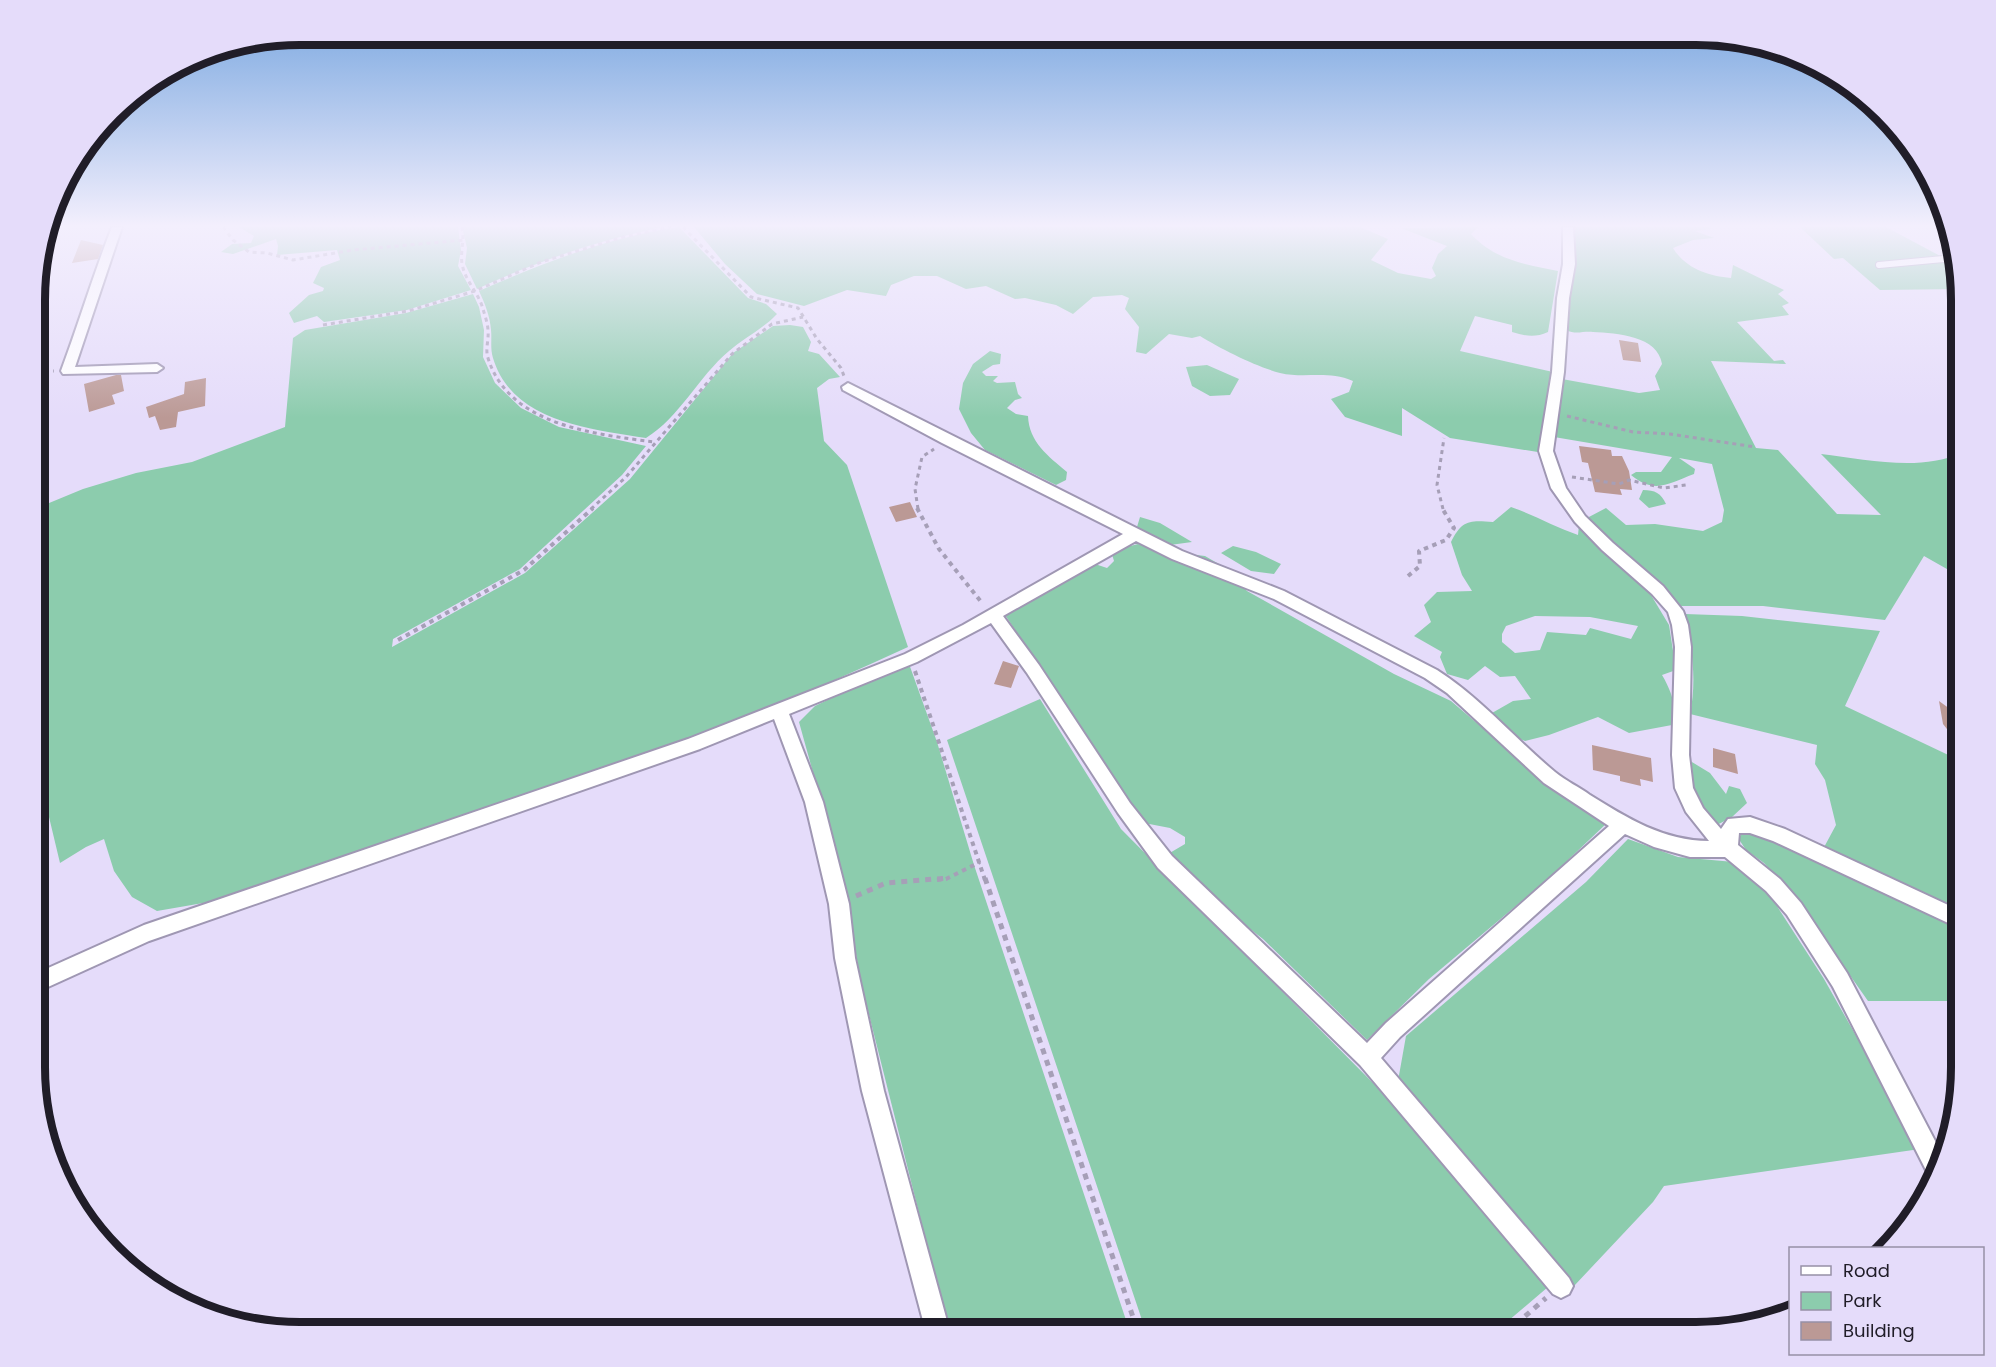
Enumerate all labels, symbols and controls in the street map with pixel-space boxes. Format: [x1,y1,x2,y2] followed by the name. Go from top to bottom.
[1789,1247,1984,1355] legend
[1843,1258,1890,1283] text: Road
[1843,1288,1882,1313] text: Park
[1843,1318,1915,1343] text: Building

